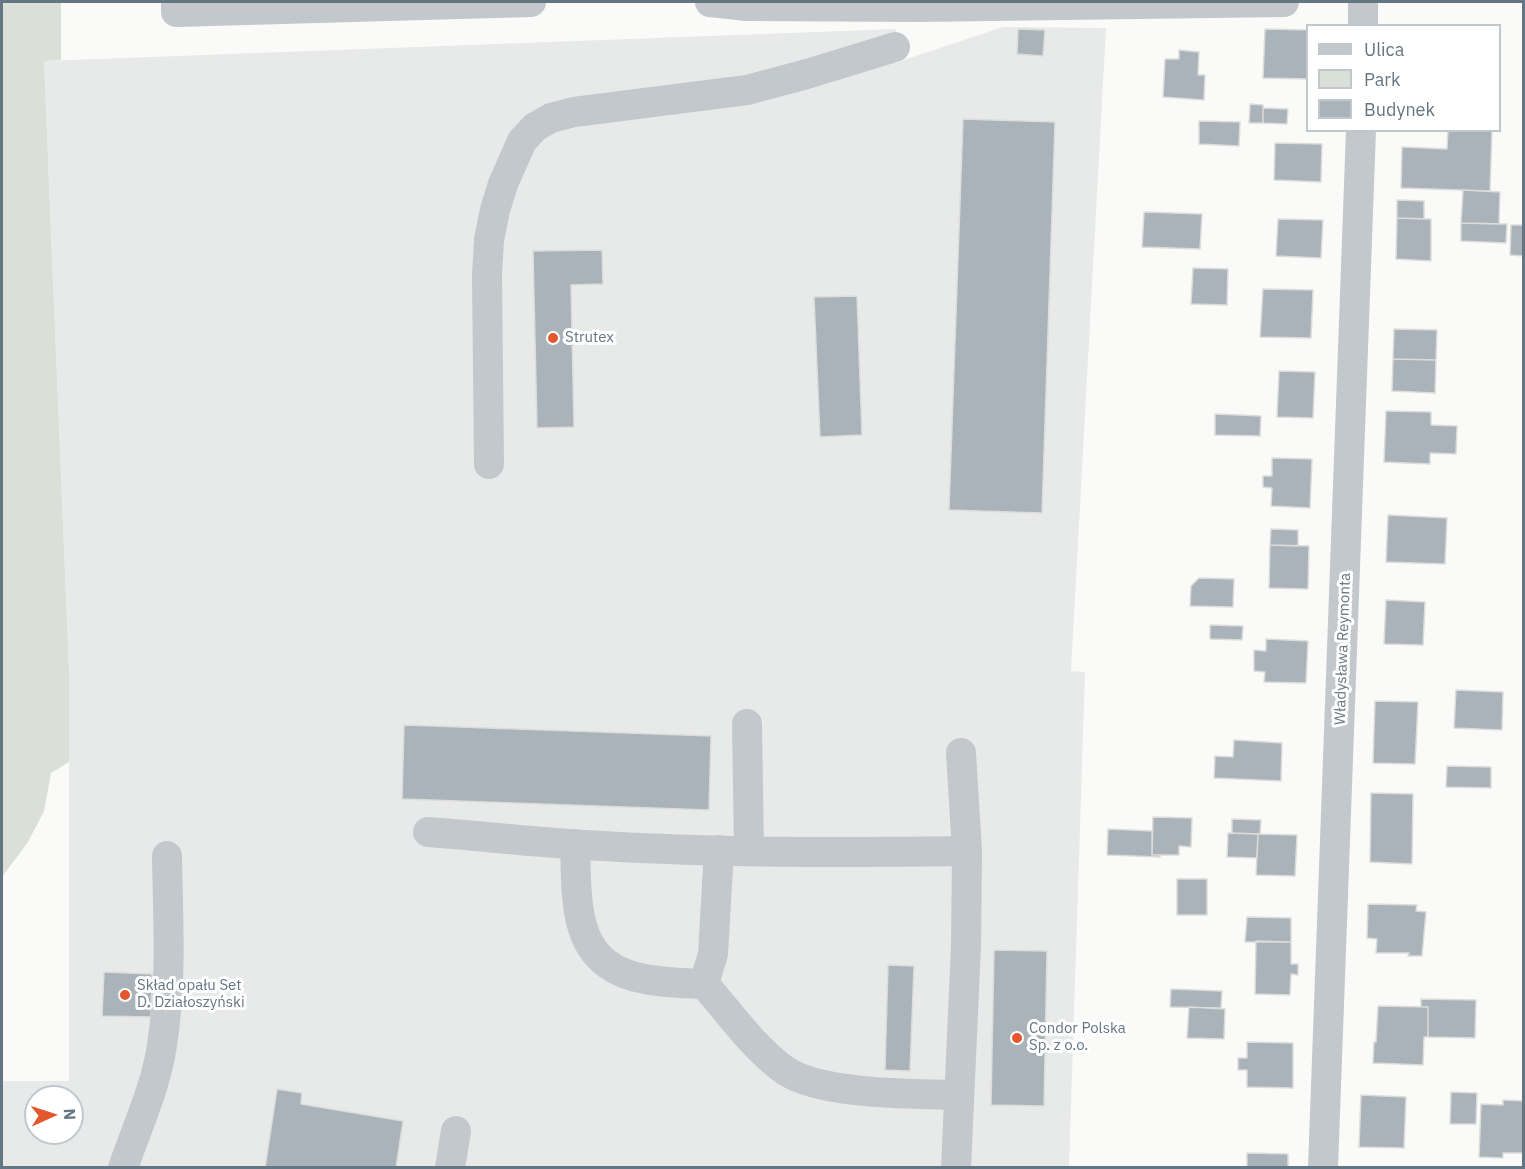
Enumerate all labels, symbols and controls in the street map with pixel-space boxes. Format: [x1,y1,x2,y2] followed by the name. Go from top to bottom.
[1306,24,1501,132] legend
[1364,38,1404,61] text: Ulica
[1364,68,1400,91] text: Park
[1364,98,1435,121] text: Budynek
[565,329,614,347] place label: Strutex
[546,331,560,345] marker: Strutex
[1331,573,1355,725] street label: Władysława Reymonta
[137,977,245,1012] place label: Skład opału Set D. Działoszyński
[118,988,132,1002] marker: Skład opału Set D. Działoszyński
[1029,1020,1126,1055] place label: Condor Polska Sp. z o.o.
[1010,1031,1024,1045] marker: Condor Polska Sp. z o.o.
[24,1085,84,1145] north arrow
[60,1108,80,1120] text: N

